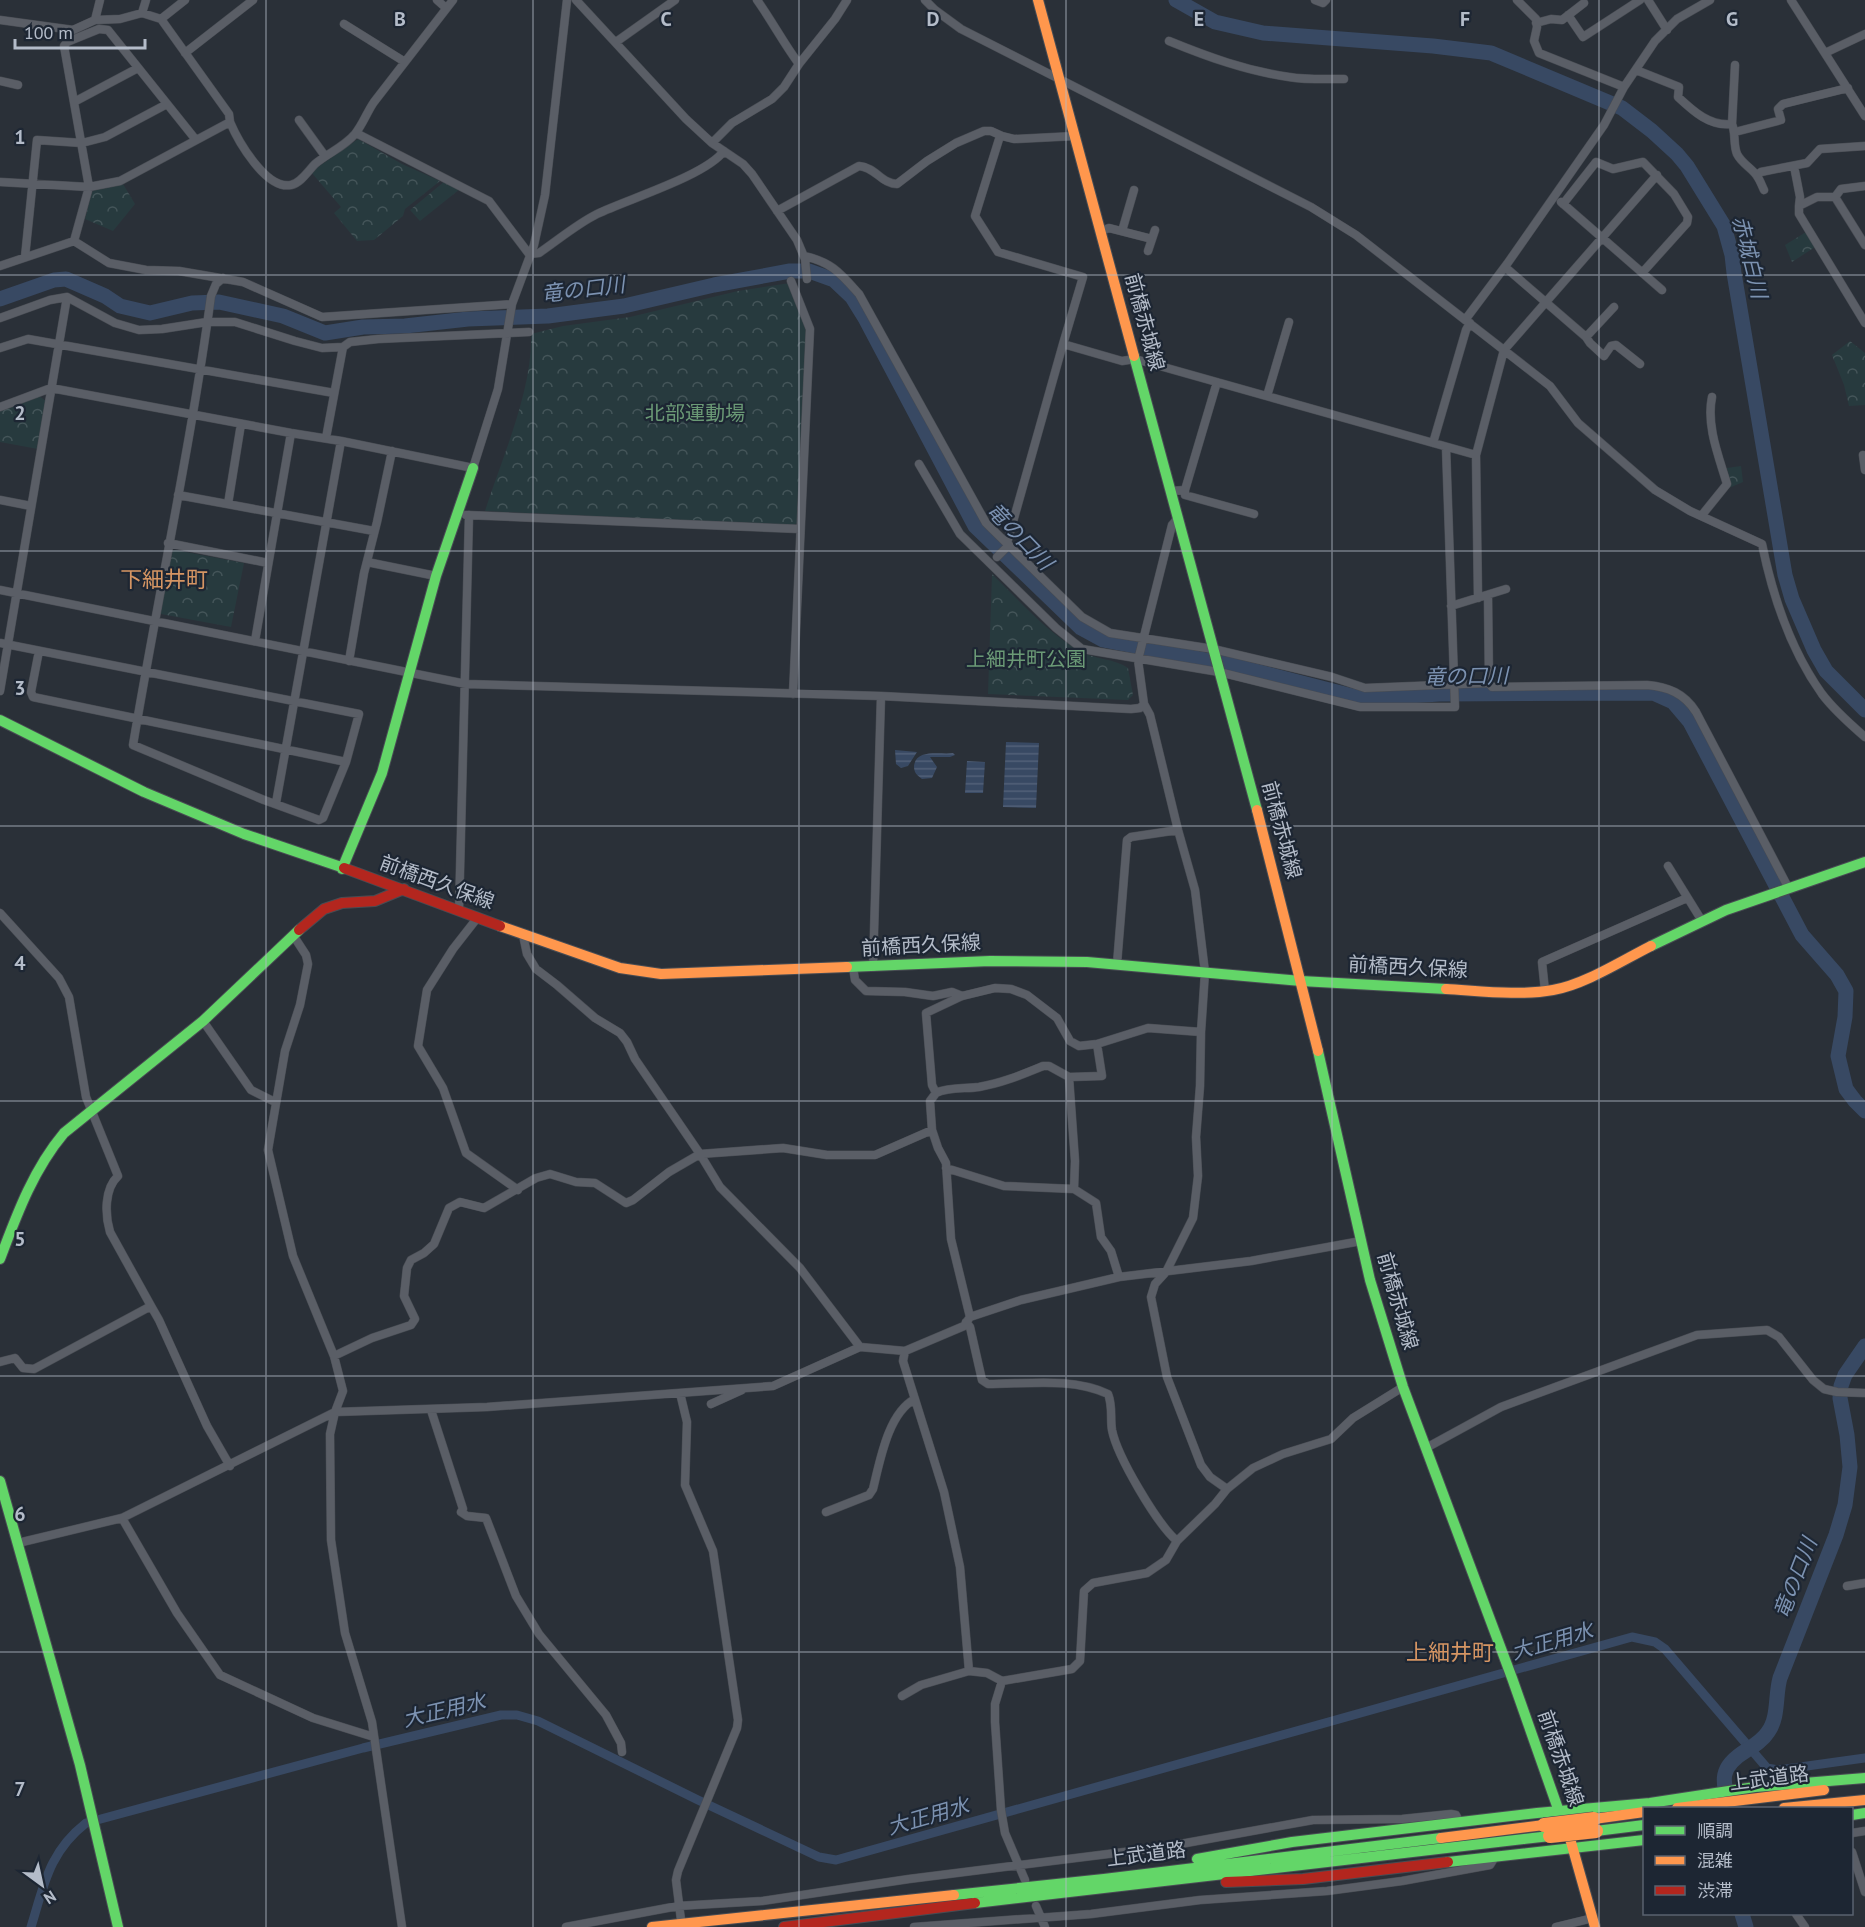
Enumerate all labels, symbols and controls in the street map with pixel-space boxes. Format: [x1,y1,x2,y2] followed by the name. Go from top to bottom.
[394,6,406,32] text: B
[660,6,672,32] text: C
[927,6,940,32] text: D
[1194,6,1204,32] text: E
[1460,6,1470,32] text: F
[1726,6,1738,32] text: G
[15,12,146,50] scale bar
[24,21,73,44] text: 100 m
[14,124,26,150] text: 1
[1727,213,1774,303] water label: 赤城白川
[540,270,628,308] water label: 竜の口川
[1120,270,1170,374] street label: 前橋赤城線
[14,400,26,426] text: 2
[645,400,745,426] park label: 北部運動場
[981,496,1060,577] water label: 竜の口川
[120,565,208,593] district label: 下細井町
[966,646,1086,672] park label: 上細井町公園
[1424,662,1510,690] water label: 竜の口川
[14,675,26,701] text: 3
[1257,778,1307,882] street label: 前橋赤城線
[376,849,498,915] street label: 前橋西久保線
[860,929,982,961] street label: 前橋西久保線
[14,950,26,976] text: 4
[1347,951,1469,983] street label: 前橋西久保線
[14,1226,26,1252] text: 5
[1372,1249,1424,1353] street label: 前橋赤城線
[14,1501,26,1527] text: 6
[1767,1532,1823,1622] water label: 竜の口川
[1508,1616,1598,1666] water label: 大正用水
[1406,1638,1494,1666] district label: 上細井町
[400,1687,490,1733] water label: 大正用水
[1532,1706,1590,1810] street label: 前橋赤城線
[1728,1760,1810,1796] street label: 上武道路
[14,1776,26,1802] text: 7
[884,1791,974,1841] water label: 大正用水
[1643,1807,1853,1915] legend
[1697,1819,1733,1842] text: 順調
[1105,1836,1187,1872] street label: 上武道路
[1697,1849,1733,1872] text: 混雑
[12,1855,72,1915] north arrow
[1697,1879,1733,1902] text: 渋滞
[40,1886,60,1909] text: N

